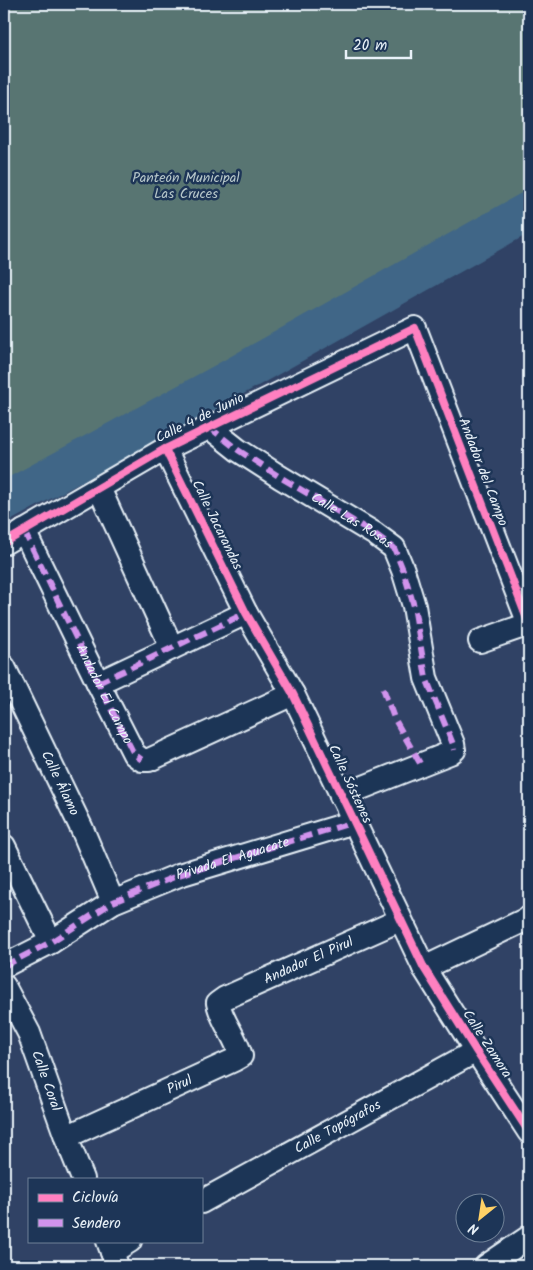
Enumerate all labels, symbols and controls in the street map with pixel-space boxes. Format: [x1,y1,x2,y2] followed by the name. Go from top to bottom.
[346,28,410,60] scale bar
[353,34,387,58] text: 20 m
[132,167,240,205] park label: Panteón Municipal Las Cruces
[152,387,248,449] street label: Calle 4 de Junio
[452,415,514,529] street label: Andador del Campo
[186,476,248,574] street label: Calle Jacarandas
[307,487,397,554] street label: Calle Las Rosas
[70,641,138,748] street label: Andador El Campo
[322,741,378,827] street label: Calle Sóstenes
[35,747,85,819] street label: Calle Álamo
[173,831,293,886] street label: Privada El Aguacate
[260,931,358,990] street label: Andador El Pirul
[457,1005,517,1083] street label: Calle Zamora
[25,1047,67,1115] street label: Calle Coral
[163,1069,196,1100] street label: Pirul
[290,1094,385,1160] street label: Calle Topógrafos
[28,1178,202,1242] legend
[72,1186,119,1210] text: Ciclovía
[456,1192,506,1242] north arrow
[72,1212,121,1236] text: Sendero
[465,1217,483,1240] text: N

